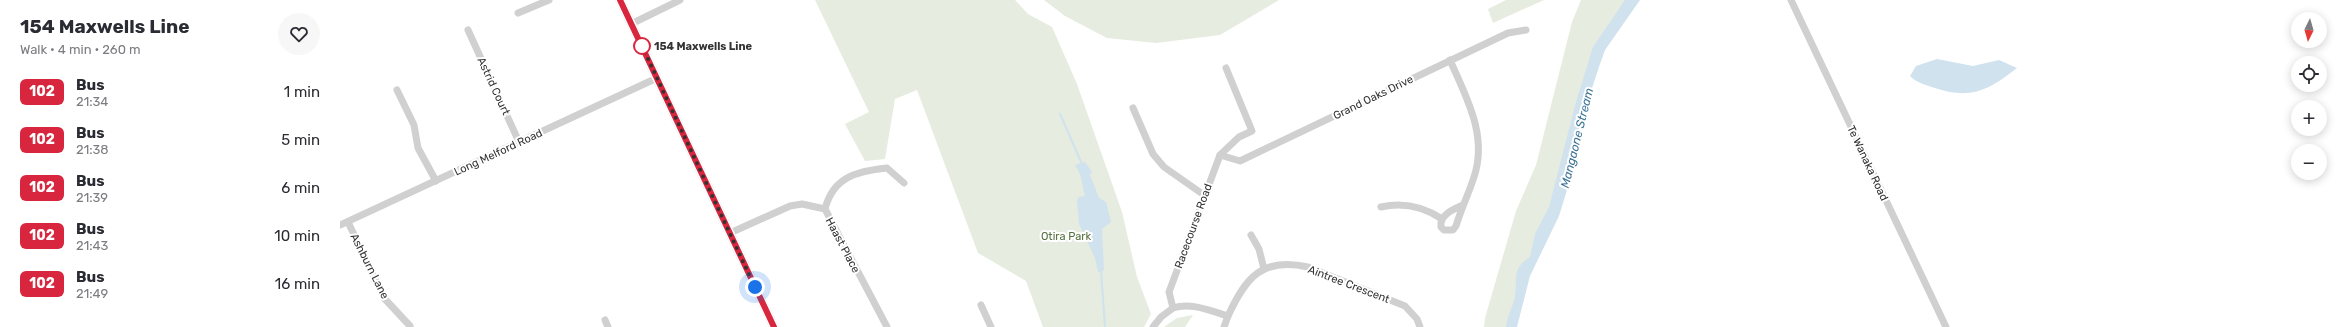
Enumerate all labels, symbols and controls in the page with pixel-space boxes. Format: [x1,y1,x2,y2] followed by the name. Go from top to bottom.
[2291,12,2327,48] north arrow
[2291,12,2327,180] map controls
[278,13,320,55] button: heart
[20,15,189,38] text: 154 Maxwells Line
[633,37,651,55] marker: 154 Maxwells Line
[654,40,753,53] place label: 154 Maxwells Line
[20,42,141,57] text: Walk · 4 min · 260 m
[475,55,513,118] street label: Astrid Court
[2291,56,2327,92] button: locate
[1331,72,1415,122] street label: Grand Oaks Drive
[76,76,104,94] text: Bus
[29,83,55,100] text: 102
[284,83,320,101] text: 1 min
[1558,86,1596,190] water label: Mangaone Stream
[76,94,108,109] text: 21:34
[2291,100,2327,136] button: +
[1844,123,1891,203] street label: Te Wanaka Road
[76,124,104,142] text: Bus
[452,126,544,179] street label: Long Melford Road
[29,131,55,148] text: 102
[281,131,320,149] text: 5 min
[76,142,109,157] text: 21:38
[2291,144,2327,180] button: −
[76,172,104,190] text: Bus
[29,179,55,196] text: 102
[281,179,320,197] text: 6 min
[1172,182,1215,270] street label: Racecourse Road
[76,190,108,205] text: 21:39
[823,215,863,275] street label: Haast Place
[76,220,104,238] text: Bus
[29,227,55,244] text: 102
[274,227,320,245] text: 10 min
[1041,230,1091,243] park label: Otira Park
[348,231,392,301] street label: Ashburn Lane
[76,238,108,253] text: 21:43
[1306,263,1392,306] street label: Aintree Crescent
[76,268,104,286] text: Bus
[29,275,55,292] text: 102
[275,275,320,293] text: 16 min
[745,277,765,297] your location
[76,286,108,301] text: 21:49

